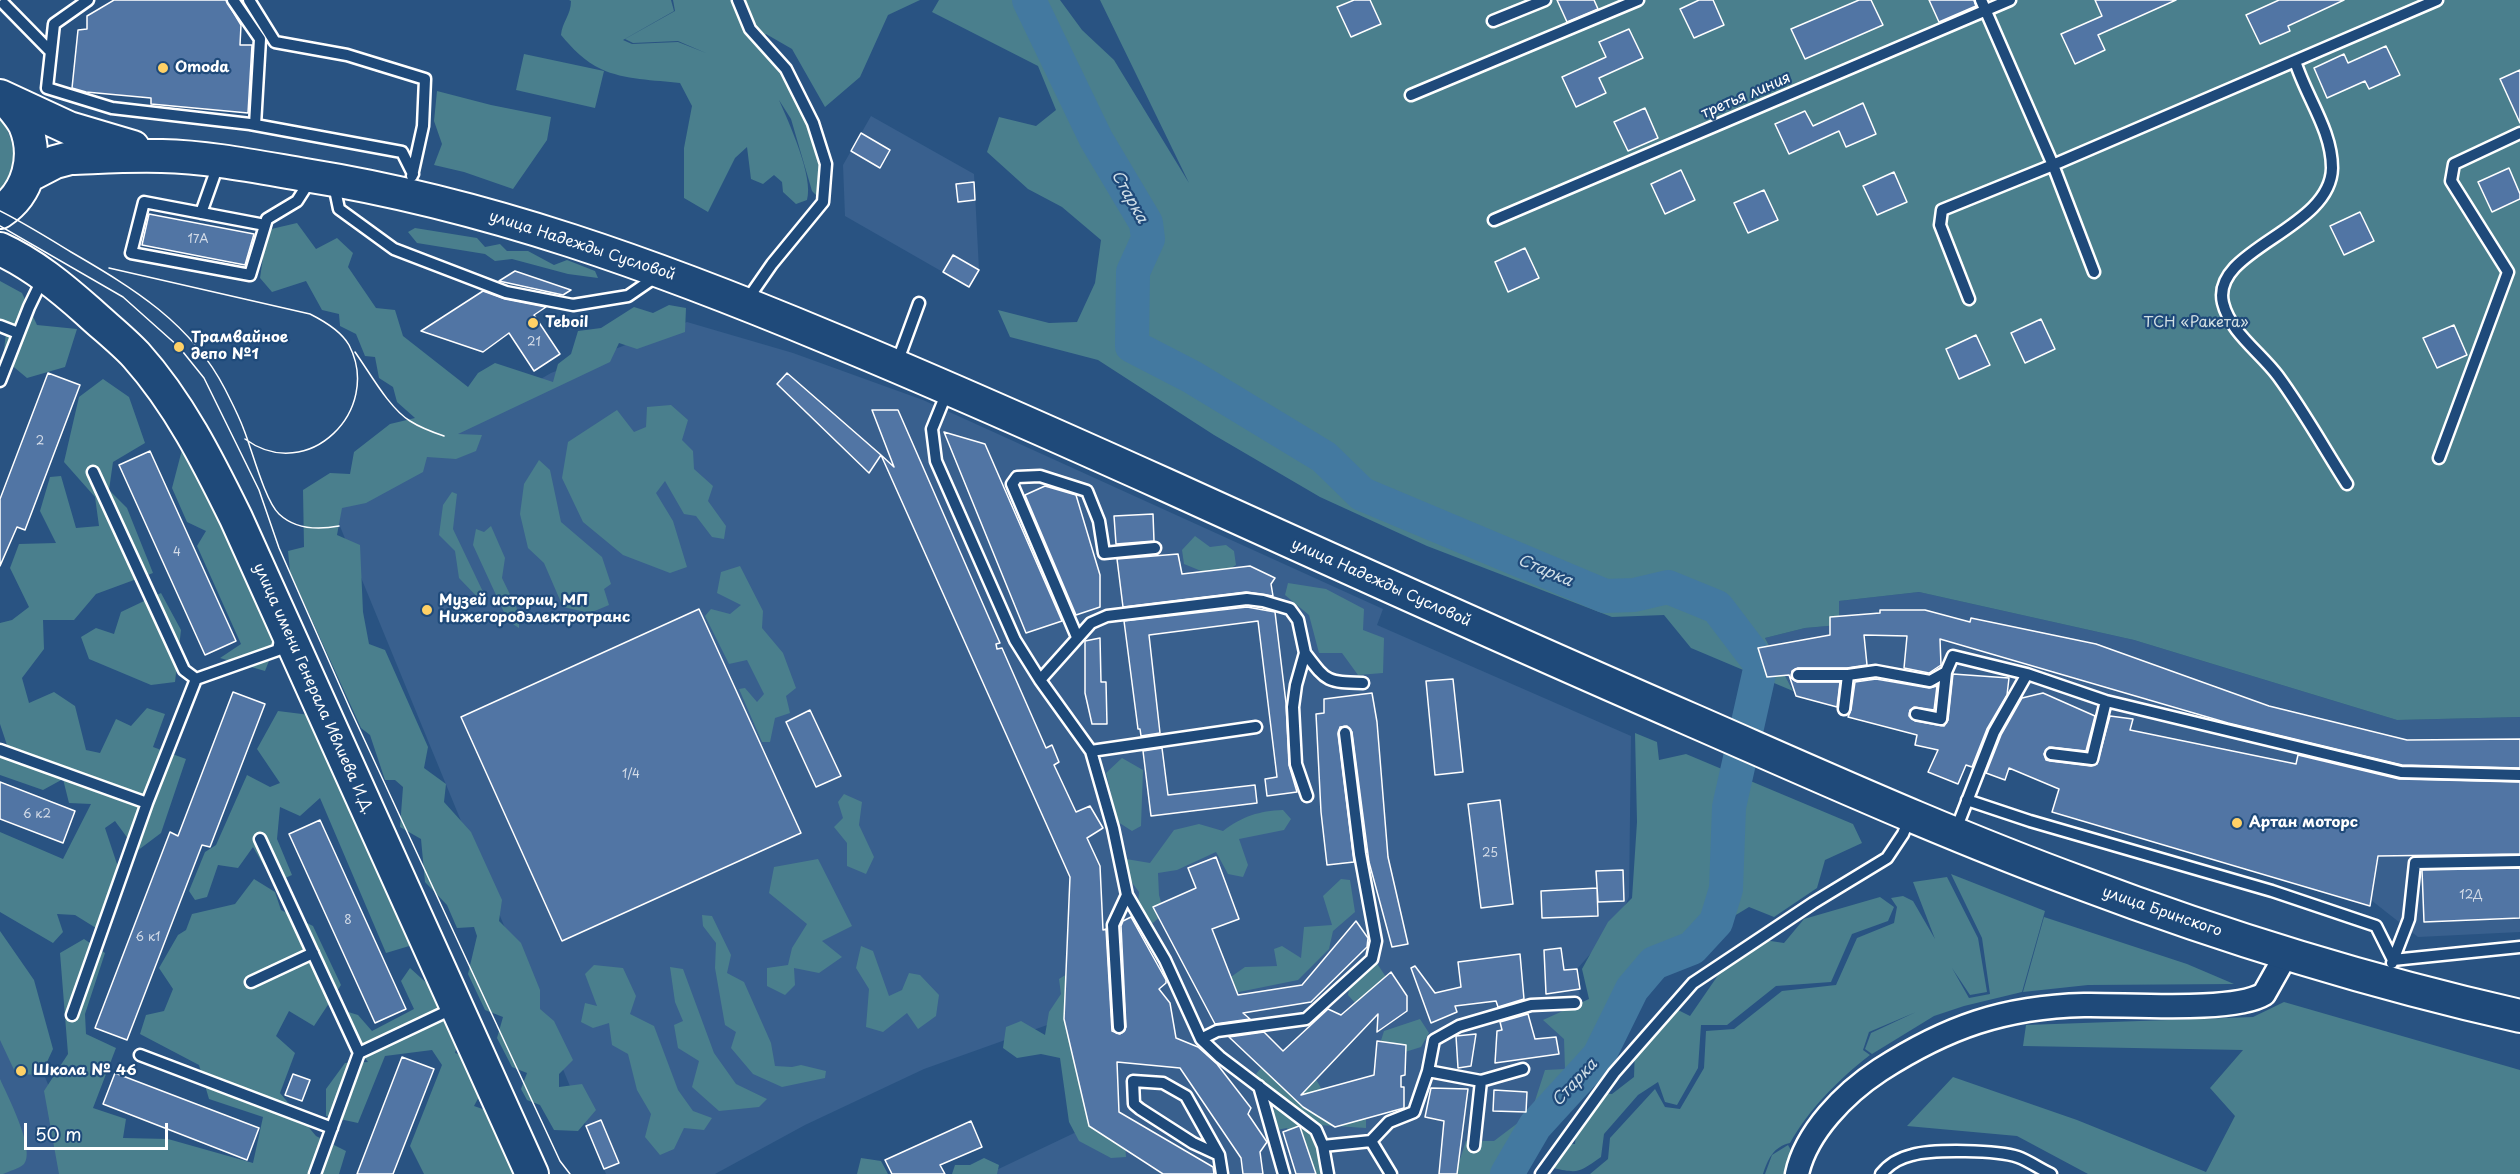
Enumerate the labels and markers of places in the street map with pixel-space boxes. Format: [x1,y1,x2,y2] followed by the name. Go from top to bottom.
[175,59,230,77] place label: Omoda
[156,61,170,75] marker: Omoda
[545,314,588,332] place label: Teboil
[526,316,540,330] marker: Teboil
[191,329,288,364] place label: Трамвайное депо №1
[172,340,186,354] marker: Трамвайное депо №1
[439,592,630,627] place label: Музей истории, МП Нижегородэлектротранс
[420,603,434,617] marker: Музей истории, МП Нижегородэлектротранс
[2249,814,2358,832] place label: Артан моторс
[2230,816,2244,830] marker: Артан моторс
[33,1062,137,1080] place label: Школа № 46
[14,1064,28,1078] marker: Школа № 46

